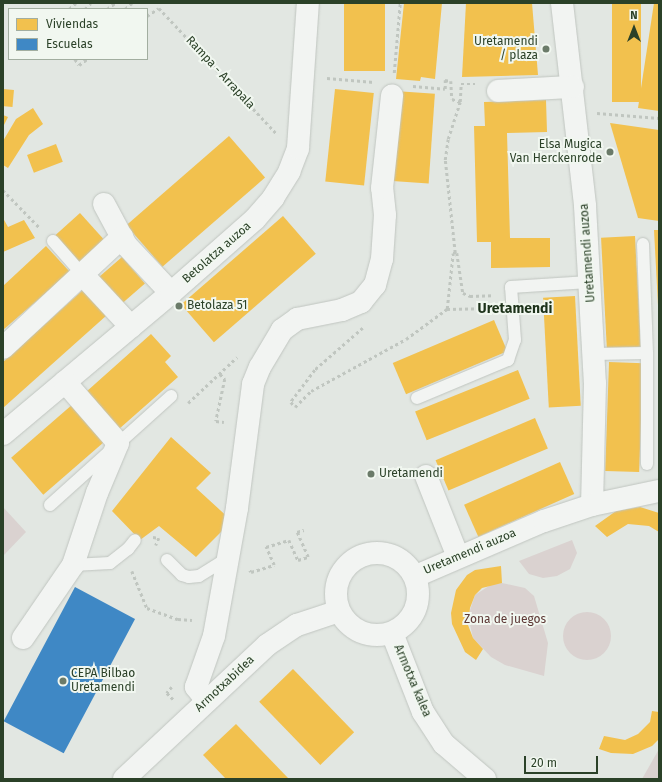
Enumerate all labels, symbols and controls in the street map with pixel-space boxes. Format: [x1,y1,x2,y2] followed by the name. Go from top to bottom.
[8,8,148,60] legend
[614,8,654,48] north arrow
[630,9,638,22] text: N
[46,17,98,31] text: Viviendas
[183,34,257,112] street label: Rampa - Arrapala
[474,35,538,63] place label: Uretamendi / plaza
[46,37,93,51] text: Escuelas
[541,44,551,54] marker: Uretamendi / plaza
[510,138,602,166] place label: Elsa Mugica Van Herckenrode
[605,147,615,157] marker: Elsa Mugica Van Herckenrode
[577,203,599,303] street label: Uretamendi auzoa
[180,219,254,287] street label: Betolatza auzoa
[187,299,247,313] place label: Betolaza 51
[174,301,184,311] marker: Betolaza 51
[478,301,552,317] district label: Uretamendi
[379,467,443,481] place label: Uretamendi
[366,469,376,479] marker: Uretamendi
[422,526,518,578] street label: Uretamendi auzoa
[464,613,546,627] park label: Zona de juegos
[390,643,434,719] street label: Armotxa kalea
[192,653,258,715] street label: Armotxabidea
[71,667,135,695] place label: CEPA Bilbao Uretamendi
[58,676,68,686] marker: CEPA Bilbao Uretamendi
[526,748,600,774] scale bar
[531,756,557,770] text: 20 m

